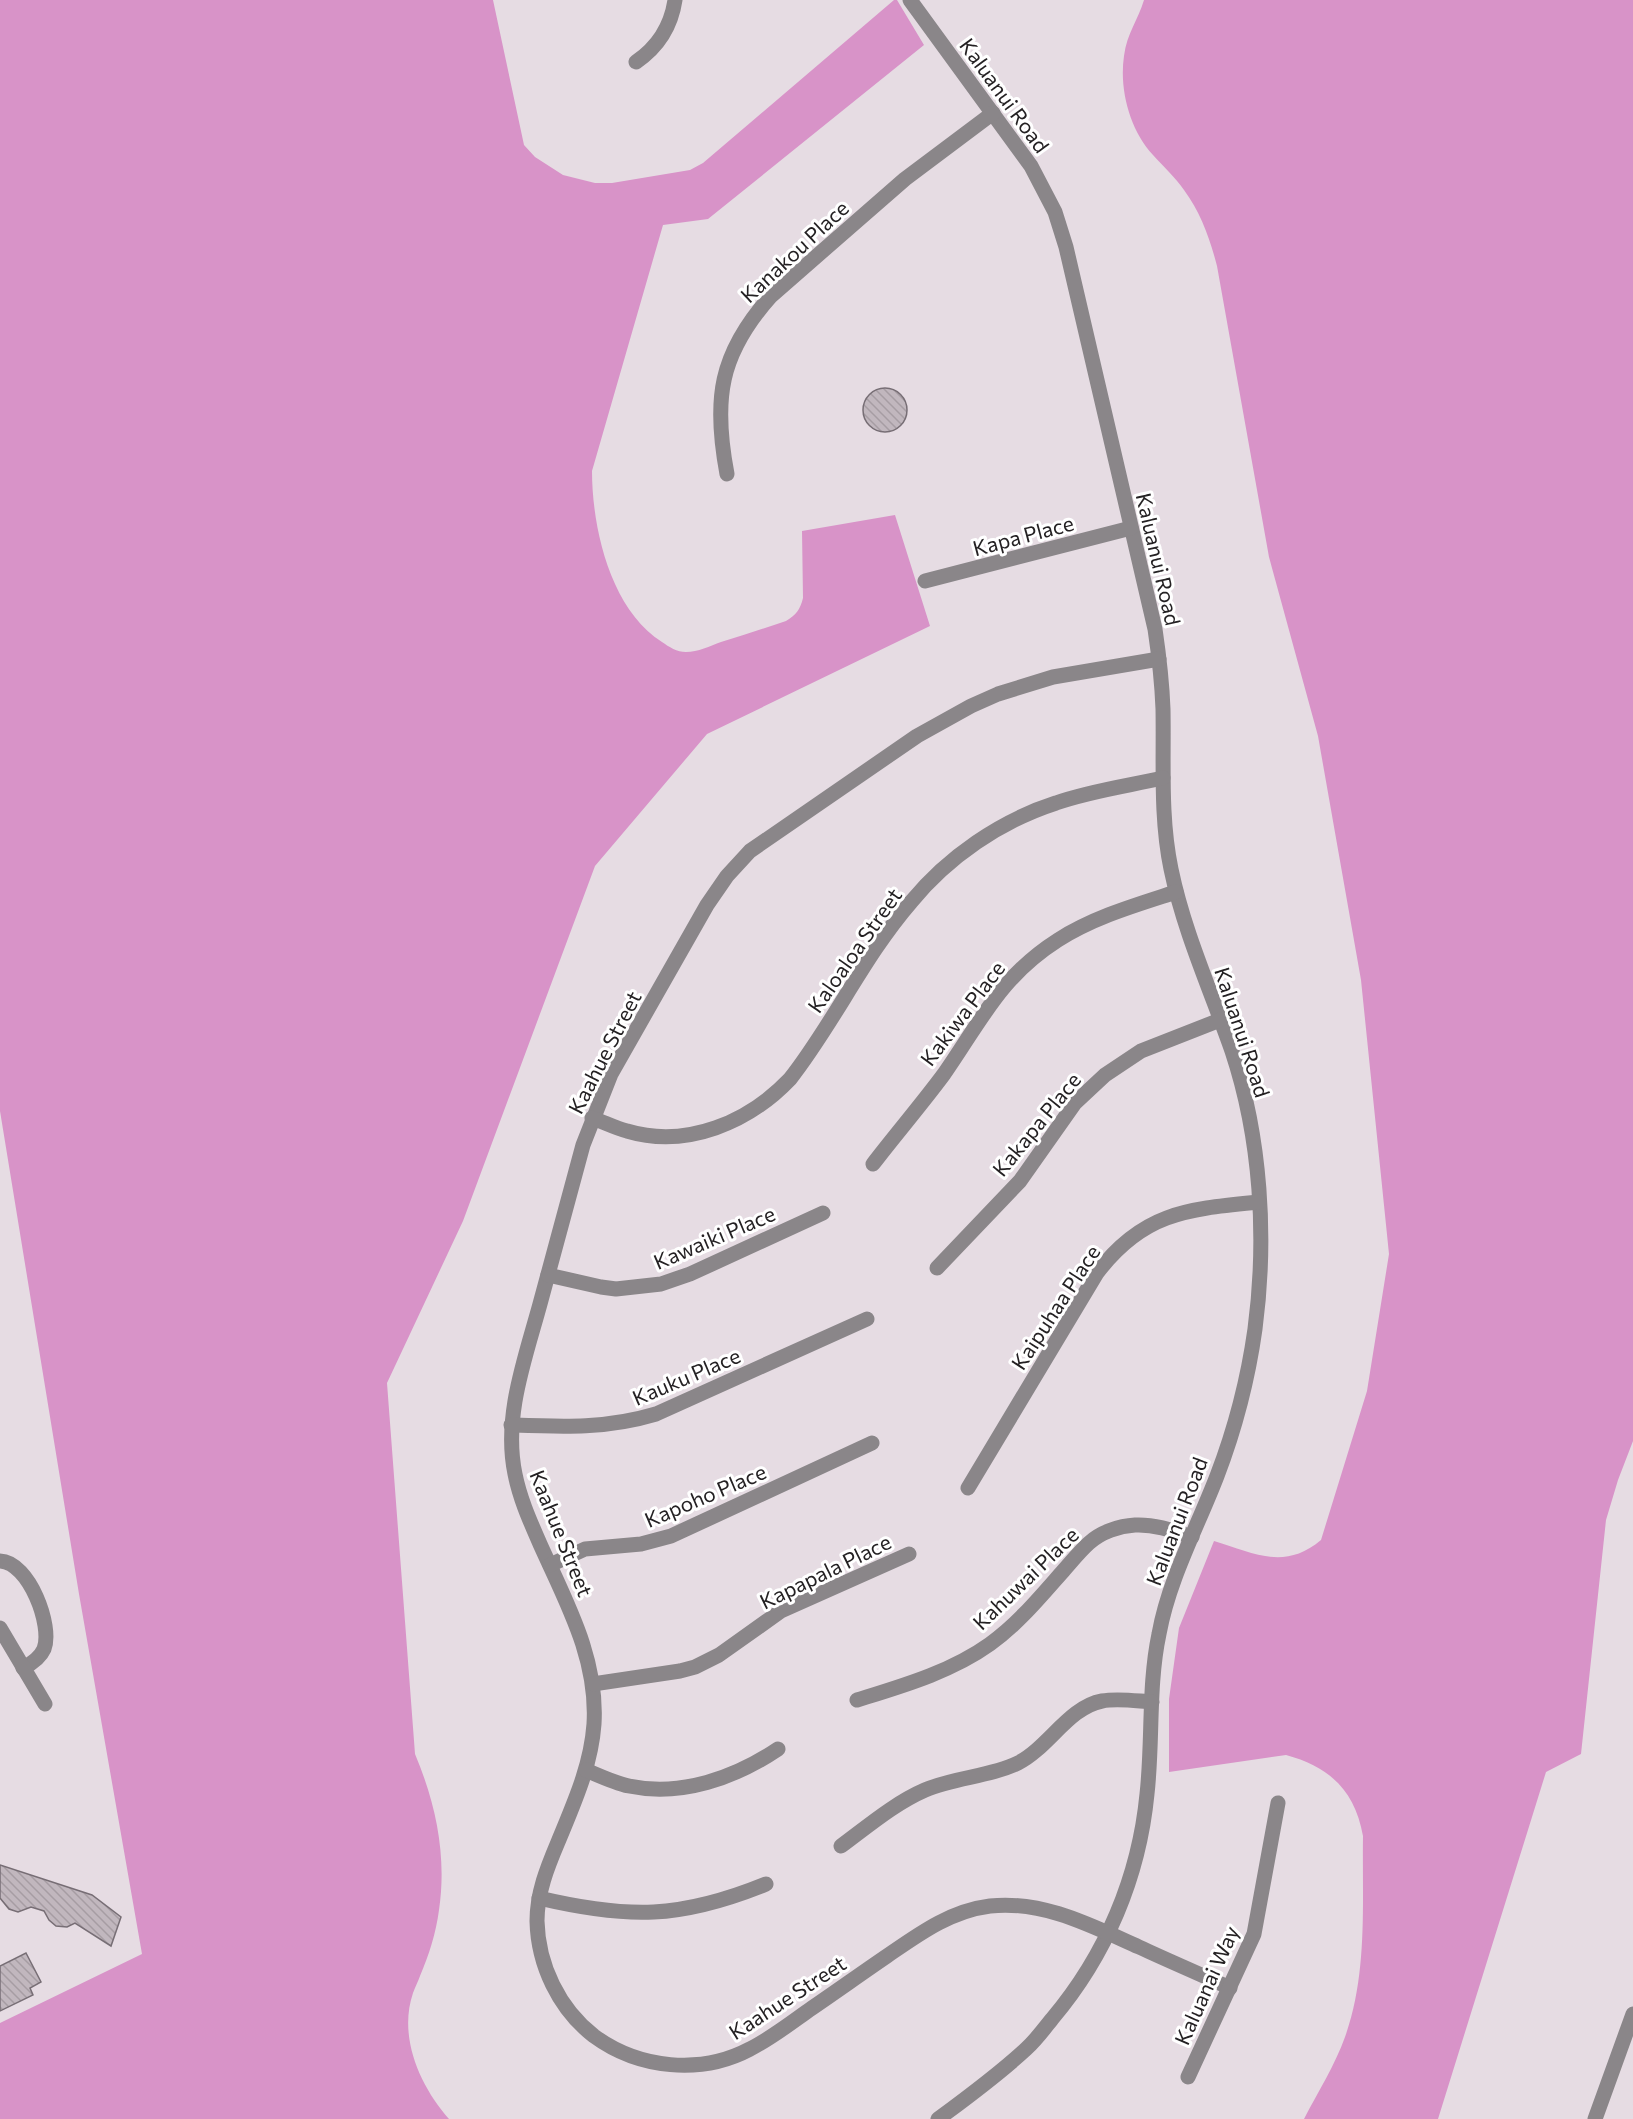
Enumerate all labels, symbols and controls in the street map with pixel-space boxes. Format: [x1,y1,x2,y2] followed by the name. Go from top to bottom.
[955,33,1055,157] street label: Kaluanui Road
[735,195,853,307] street label: Kanakou Place
[1132,490,1186,628] street label: Kaluanui Road
[970,510,1076,560] street label: Kapa Place
[802,883,906,1017] street label: Kaloaloa Street
[915,956,1009,1070] street label: Kakiwa Place
[1210,964,1276,1100] street label: Kaluanui Road
[562,987,646,1117] street label: Kaahue Street
[987,1067,1085,1181] street label: Kakapa Place
[649,1200,779,1274] street label: Kawaiki Place
[1005,1240,1105,1374] street label: Kaipuhaa Place
[628,1342,744,1410] street label: Kauku Place
[1140,1453,1212,1589] street label: Kaluanui Road
[640,1458,770,1532] street label: Kapoho Place
[525,1466,599,1600] street label: Kaahue Street
[967,1521,1083,1635] street label: Kahuwai Place
[755,1528,895,1614] street label: Kapapala Place
[1169,1922,1243,2048] street label: Kaluanai Way
[724,1950,850,2044] street label: Kaahue Street

